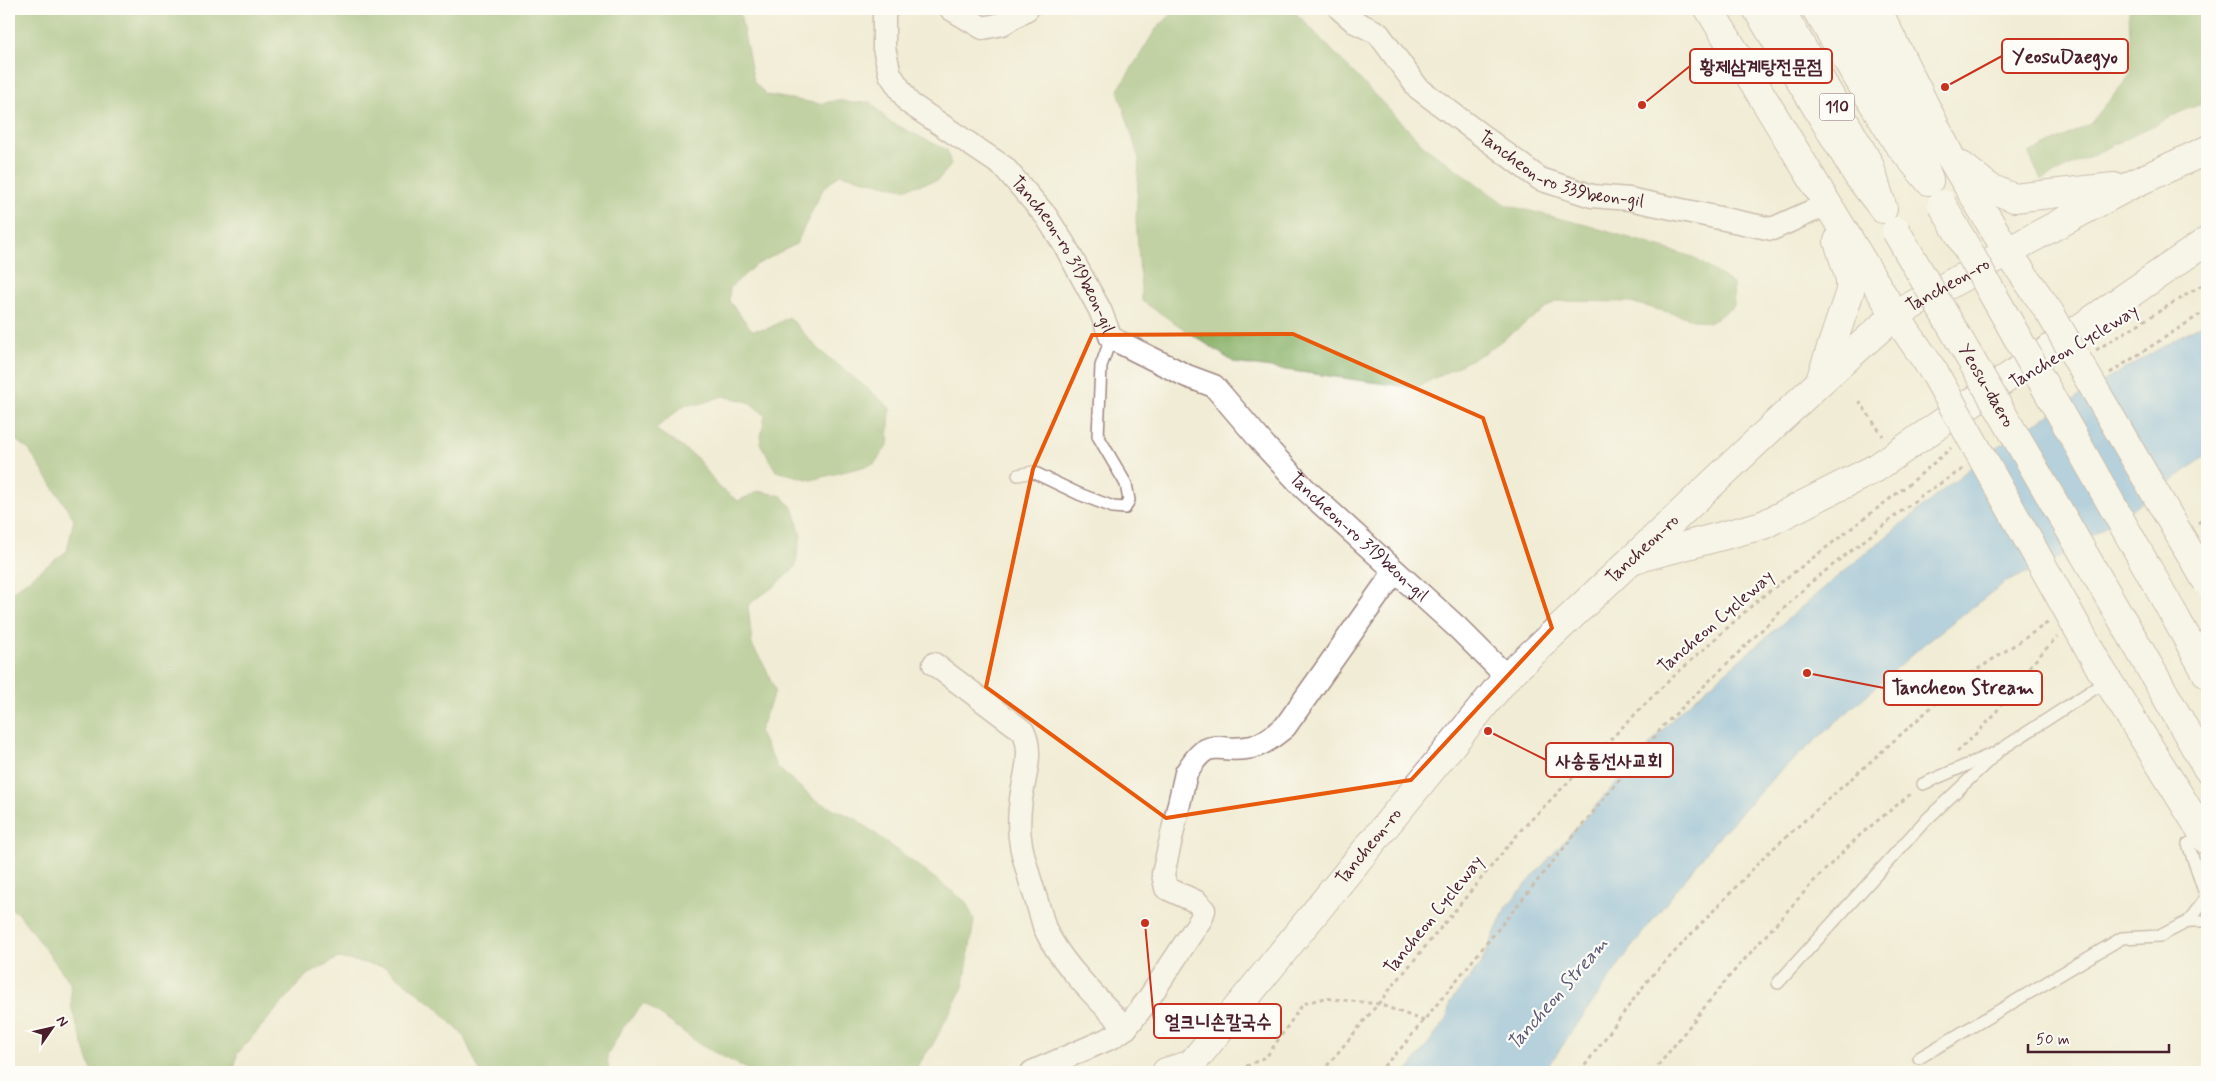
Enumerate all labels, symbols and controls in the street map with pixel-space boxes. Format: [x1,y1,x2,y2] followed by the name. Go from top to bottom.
[2002,39,2128,73] callout: YeosuDaegyo
[2012,45,2118,71] text: YeosuDaegyo
[1690,49,1832,83] callout: 황제삼계탕전문점
[1700,55,1823,80] text: 황제삼계탕전문점
[1820,94,1854,120] road number: 110
[1473,125,1646,214] street label: Tancheon-ro 339beon-gil
[1005,171,1120,337] street label: Tancheon-ro 319beon-gil
[1902,252,1994,318] street label: Tancheon-ro
[2005,299,2143,395] street label: Tancheon Cycleway
[1952,339,2020,432] street label: Yeosu-daero
[1283,467,1433,607] street label: Tancheon-ro 319beon-gil
[1601,509,1685,590] street label: Tancheon-ro
[1653,565,1779,679] street label: Tancheon Cycleway
[1884,671,2042,705] callout: Tancheon Stream
[1892,676,2034,701] text: Tancheon Stream
[1546,743,1673,777] callout: 사송동선사교회
[1554,749,1663,774] text: 사송동선사교회
[1330,803,1407,890] street label: Tancheon-ro
[1379,851,1489,979] street label: Tancheon Cycleway
[1502,932,1614,1056] water label: Tancheon Stream
[28,1004,78,1054] north arrow
[1154,1004,1281,1038] callout: 얼크니손칼국수
[1164,1010,1272,1035] text: 얼크니손칼국수
[52,1012,72,1030] text: N
[2028,1021,2170,1053] scale bar
[2036,1030,2070,1050] text: 50 m

